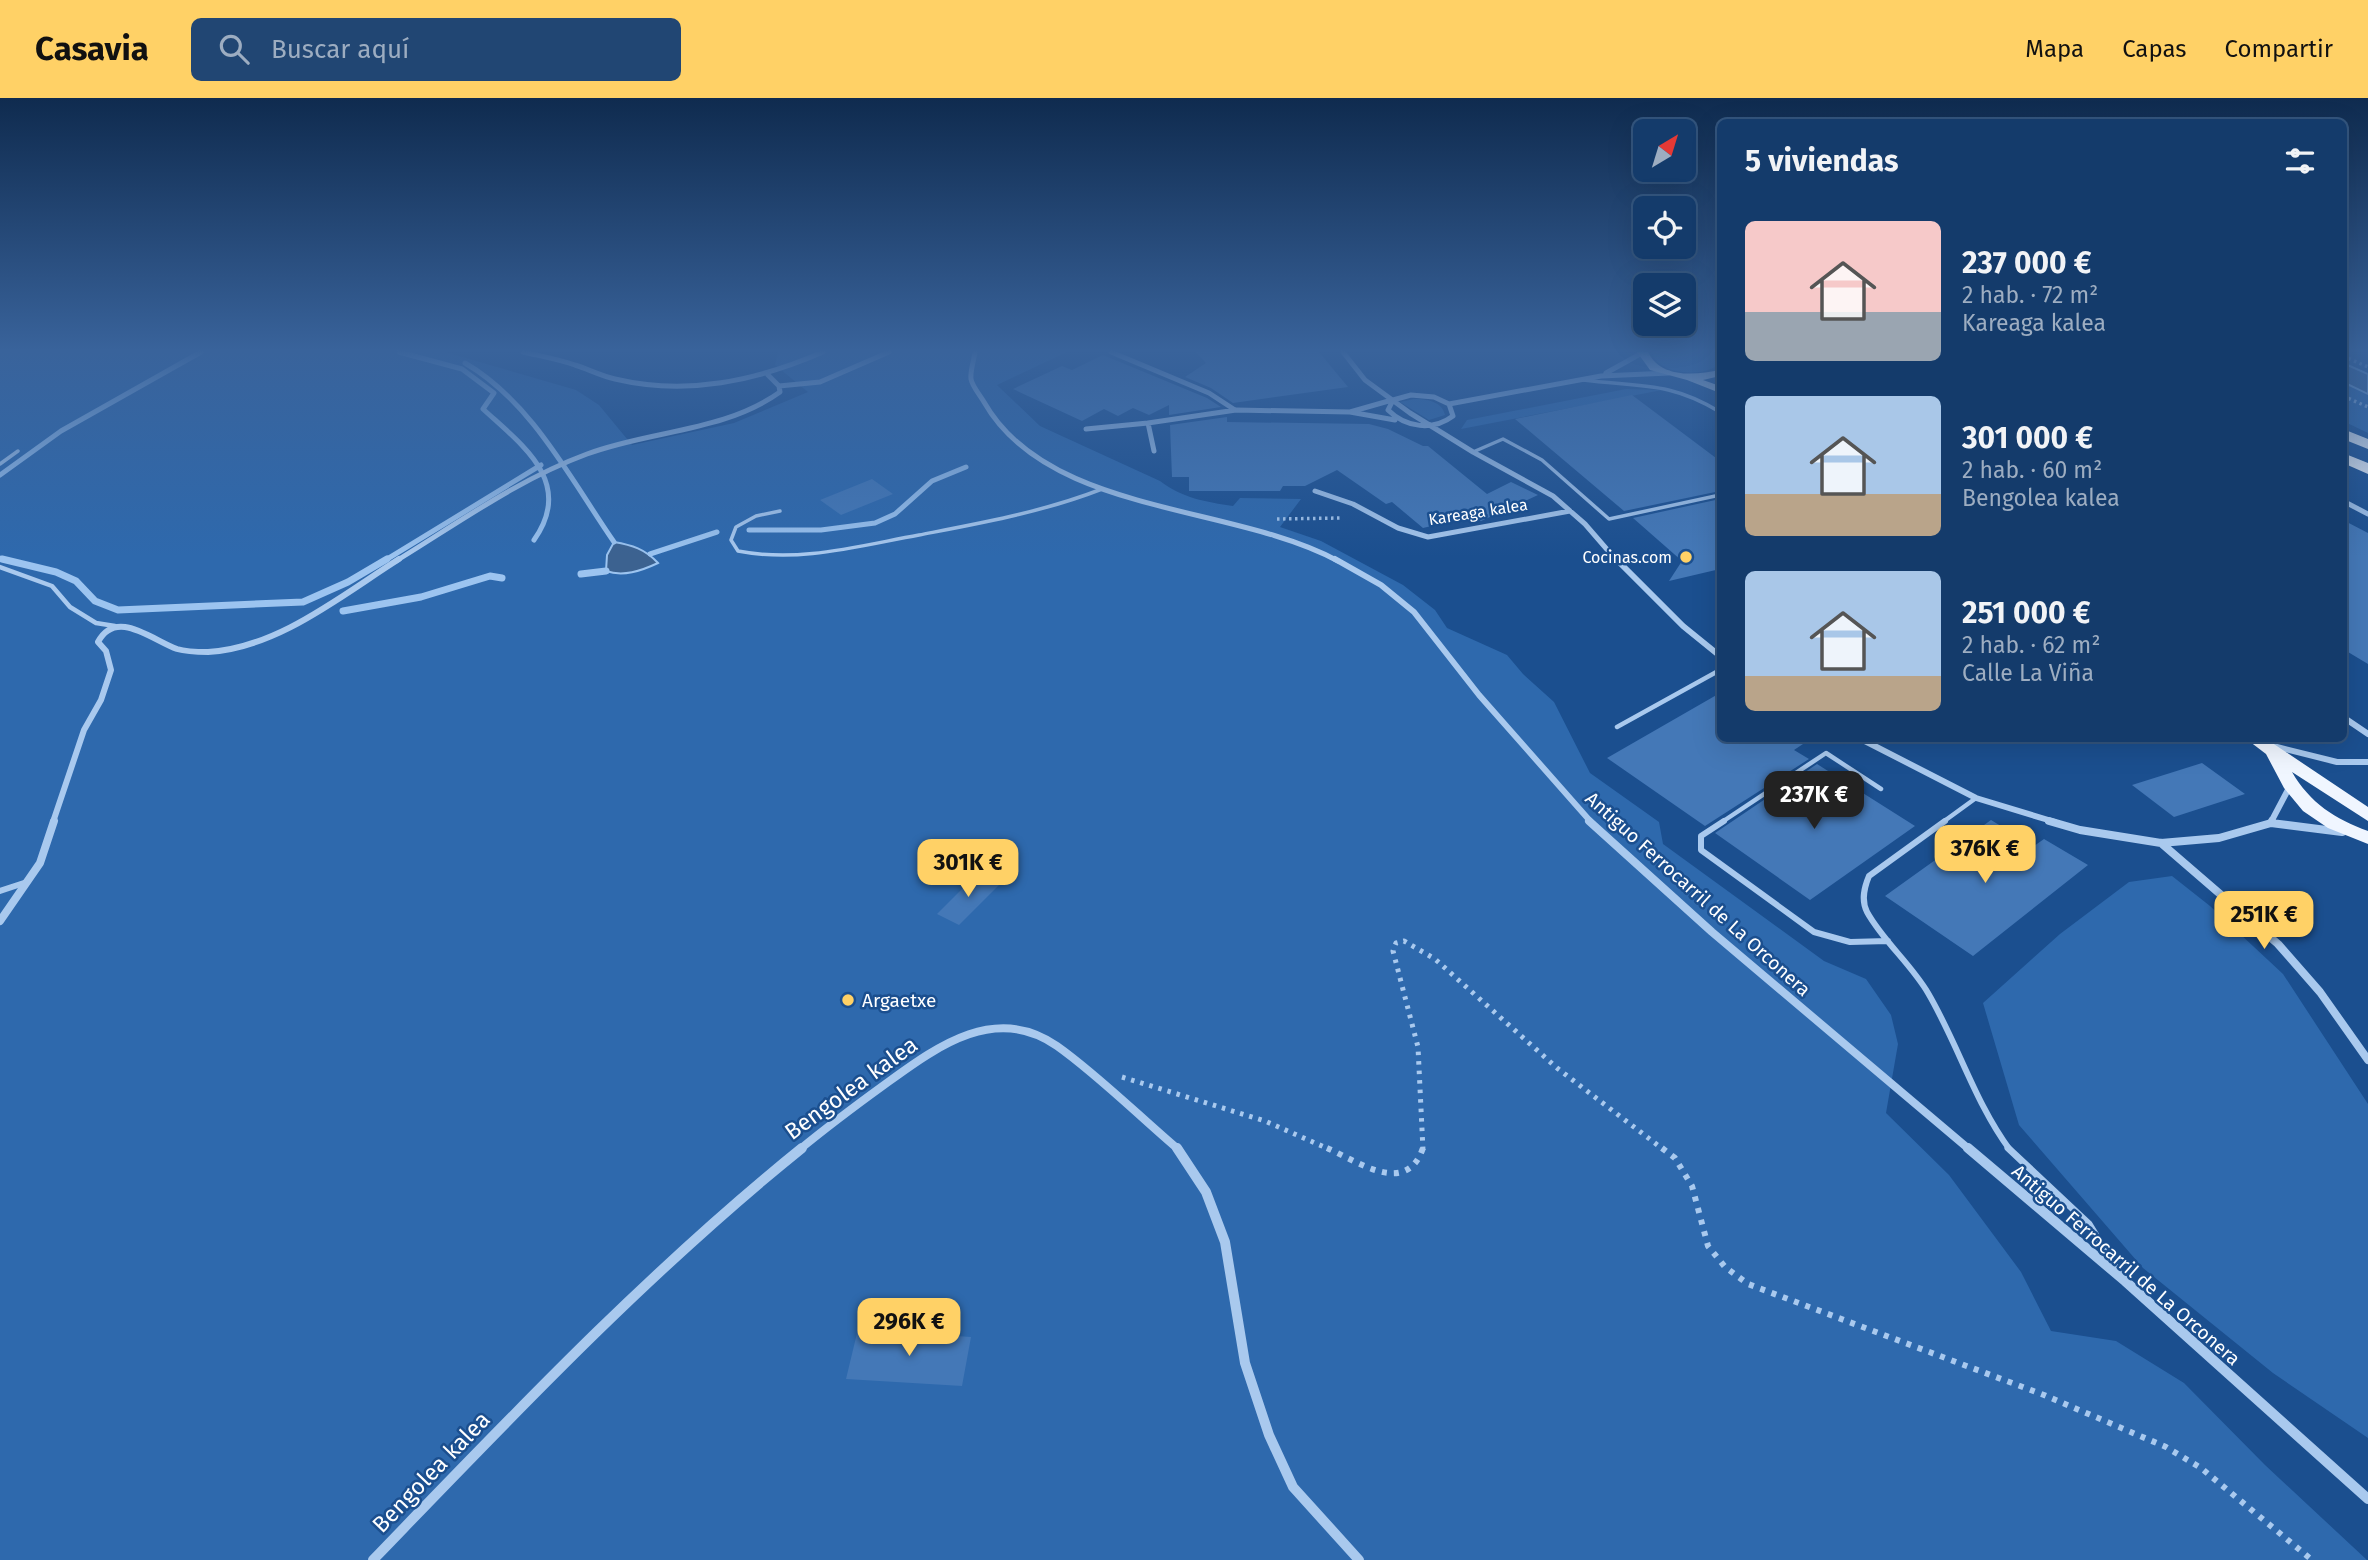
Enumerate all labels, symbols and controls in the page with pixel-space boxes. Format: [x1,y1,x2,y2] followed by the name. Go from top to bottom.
[191,18,681,81] search box
[35,29,149,69] text: Casavia
[215,30,253,68] icon: search
[271,34,409,65] text: Buscar aquí
[2025,35,2084,63] text: Mapa
[2122,35,2186,63] text: Capas
[2224,35,2333,63] text: Compartir
[1633,119,1696,182] north arrow
[1633,119,1696,336] map controls
[2281,142,2319,180] icon: filters
[1745,143,1898,179] text: 5 viviendas
[1633,196,1696,259] button: locate
[1962,245,2091,281] text: 237 000 €
[1801,249,1885,333] icon: home
[1633,273,1696,336] button: layers
[1962,281,2098,309] text: 2 hab. · 72 m²
[1962,309,2106,337] text: Kareaga kalea
[1962,420,2093,456] text: 301 000 €
[1801,424,1885,508] icon: home
[1962,456,2102,484] text: 2 hab. · 60 m²
[1962,484,2120,512] text: Bengolea kalea
[1427,495,1529,529] street label: Kareaga kalea
[1582,548,1672,567] place label: Cocinas.com
[1678,549,1694,565] marker: Cocinas.com
[1962,595,2090,631] text: 251 000 €
[1801,599,1885,683] icon: home
[1962,631,2100,659] text: 2 hab. · 62 m²
[1962,659,2094,687] text: Calle La Viña
[1757,772,1871,831] pin: 237K €
[1780,780,1848,808] text: 237K €
[1581,787,1815,1001] street label: Antiguo Ferrocarril de La Orconera
[1928,826,2042,885] pin: 376K €
[1951,834,2019,862] text: 376K €
[911,840,1025,899] pin: 301K €
[933,848,1003,876] text: 301K €
[2207,892,2321,951] pin: 251K €
[2230,900,2298,928] text: 251K €
[862,989,936,1012] place label: Argaetxe
[840,992,856,1008] marker: Argaetxe
[779,1030,923,1146] street label: Bengolea kalea
[2007,1160,2245,1370] street label: Antiguo Ferrocarril de La Orconera
[852,1298,966,1358] pin: 296K €
[873,1307,945,1335] text: 296K €
[366,1406,496,1538] street label: Bengolea kalea

